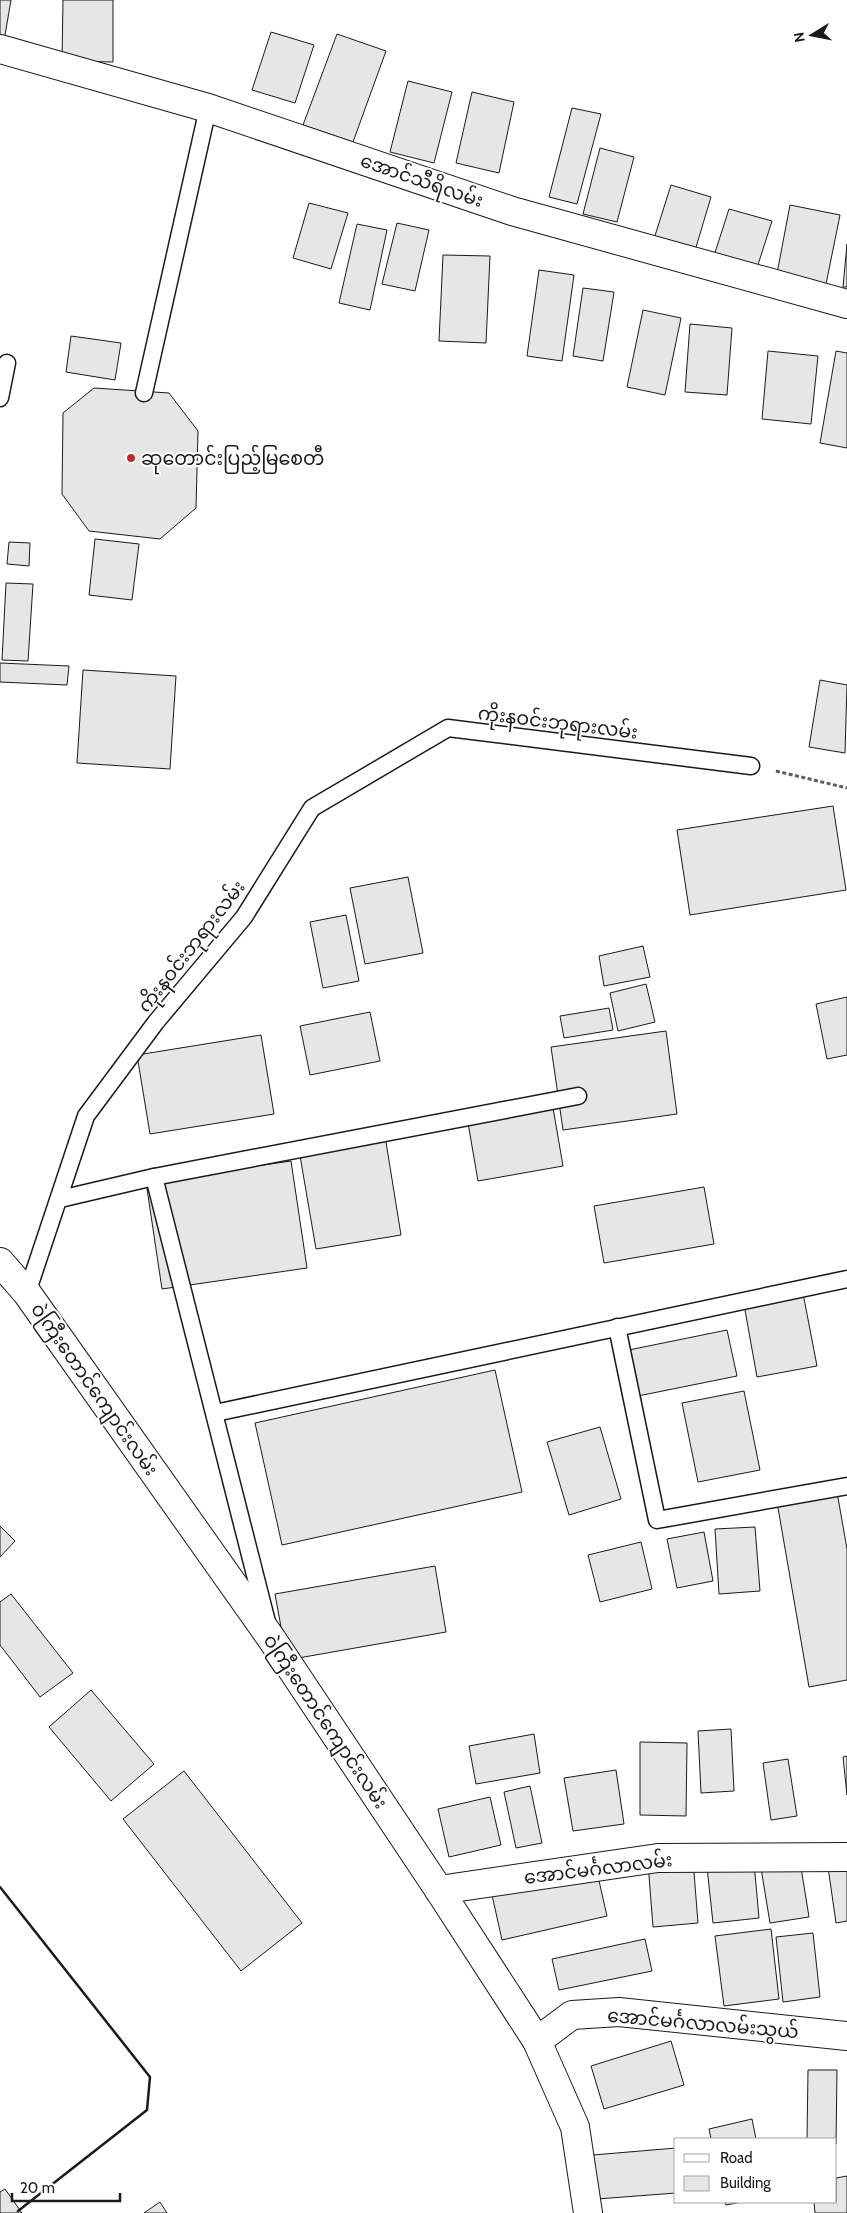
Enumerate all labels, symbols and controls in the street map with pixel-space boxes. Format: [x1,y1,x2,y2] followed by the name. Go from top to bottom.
[787,10,837,60] north arrow
[789,31,809,44] text: N
[356,146,487,216] street label: အောင်သီရိလမ်း
[141,444,324,475] place label: ဆုတောင်းပြည့်မြစေတီ
[125,452,137,464] marker: ဆုတောင်းပြည့်မြစေတီ
[476,698,640,749] street label: ကိုးနဝင်းဘုရားလမ်း
[130,874,254,1020] street label: ကိုးနဝင်းဘုရားလမ်း
[23,1297,165,1482] street label: ဝဲကြီးတောင်ကျောင်းလမ်း
[255,1628,395,1815] street label: ဝဲကြီးတောင်ကျောင်းလမ်း
[522,1845,674,1889] street label: အောင်မင်္ဂလာလမ်း
[606,2001,800,2047] street label: အောင်မင်္ဂလာလမ်းသွယ်
[674,2138,837,2203] legend
[720,2149,753,2167] text: Road
[12,2170,120,2202] scale bar
[720,2174,771,2192] text: Building
[20,2179,55,2197] text: 20 m

